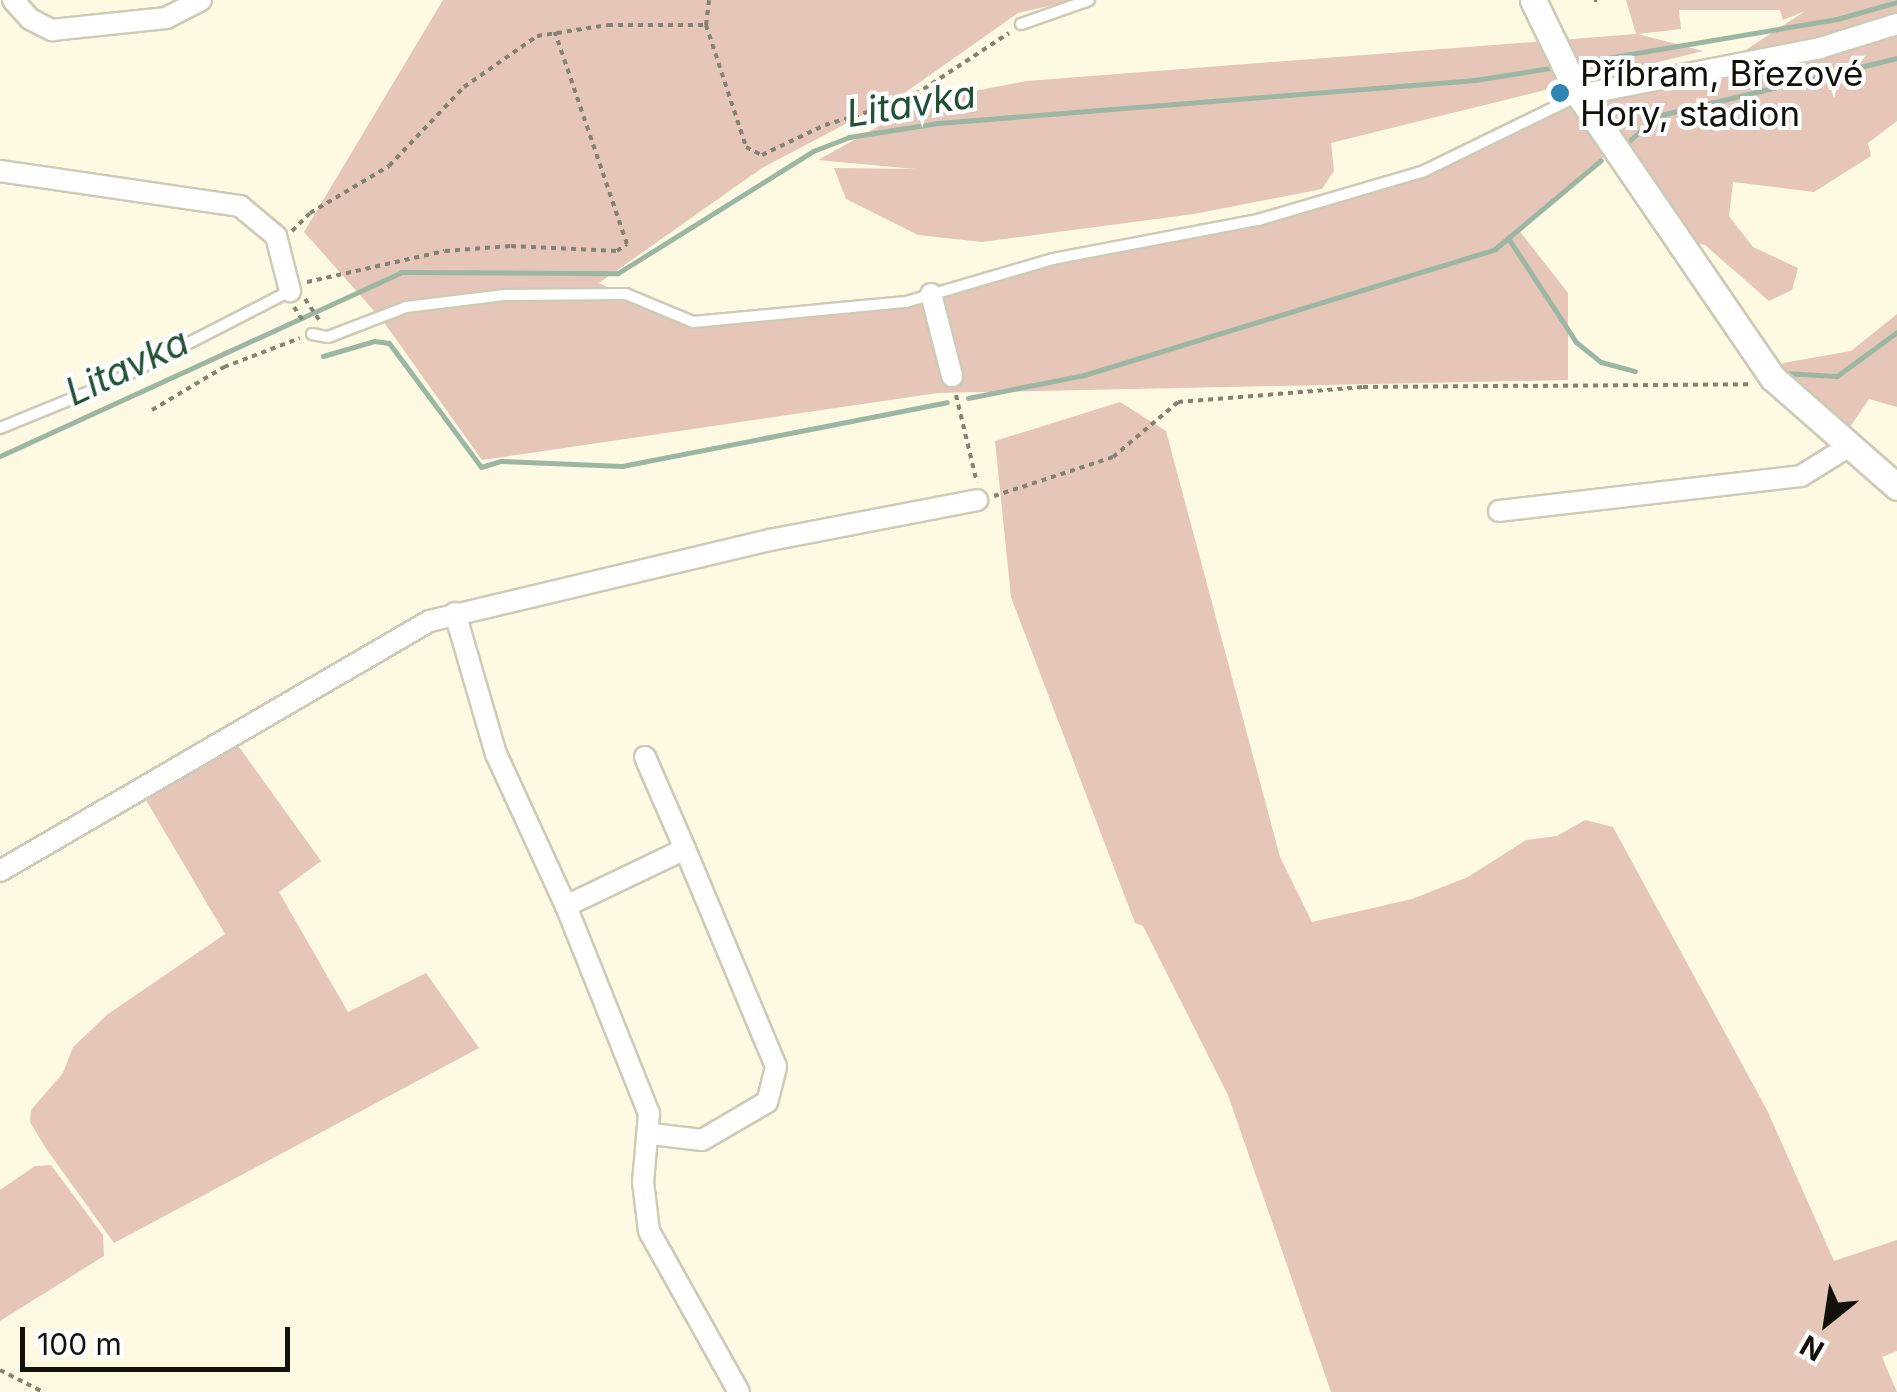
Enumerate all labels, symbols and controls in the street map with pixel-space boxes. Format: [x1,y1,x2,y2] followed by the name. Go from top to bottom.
[1580,52,1863,134] place label: Příbram, Březové Hory, stadion
[843,71,979,137] water label: Litavka
[1549,82,1571,104] marker: Příbram, Březové Hory, stadion
[58,319,196,415] water label: Litavka
[1777,1272,1877,1372] north arrow
[25,1307,295,1369] scale bar
[37,1326,122,1362] text: 100 m
[1794,1328,1830,1368] text: N

